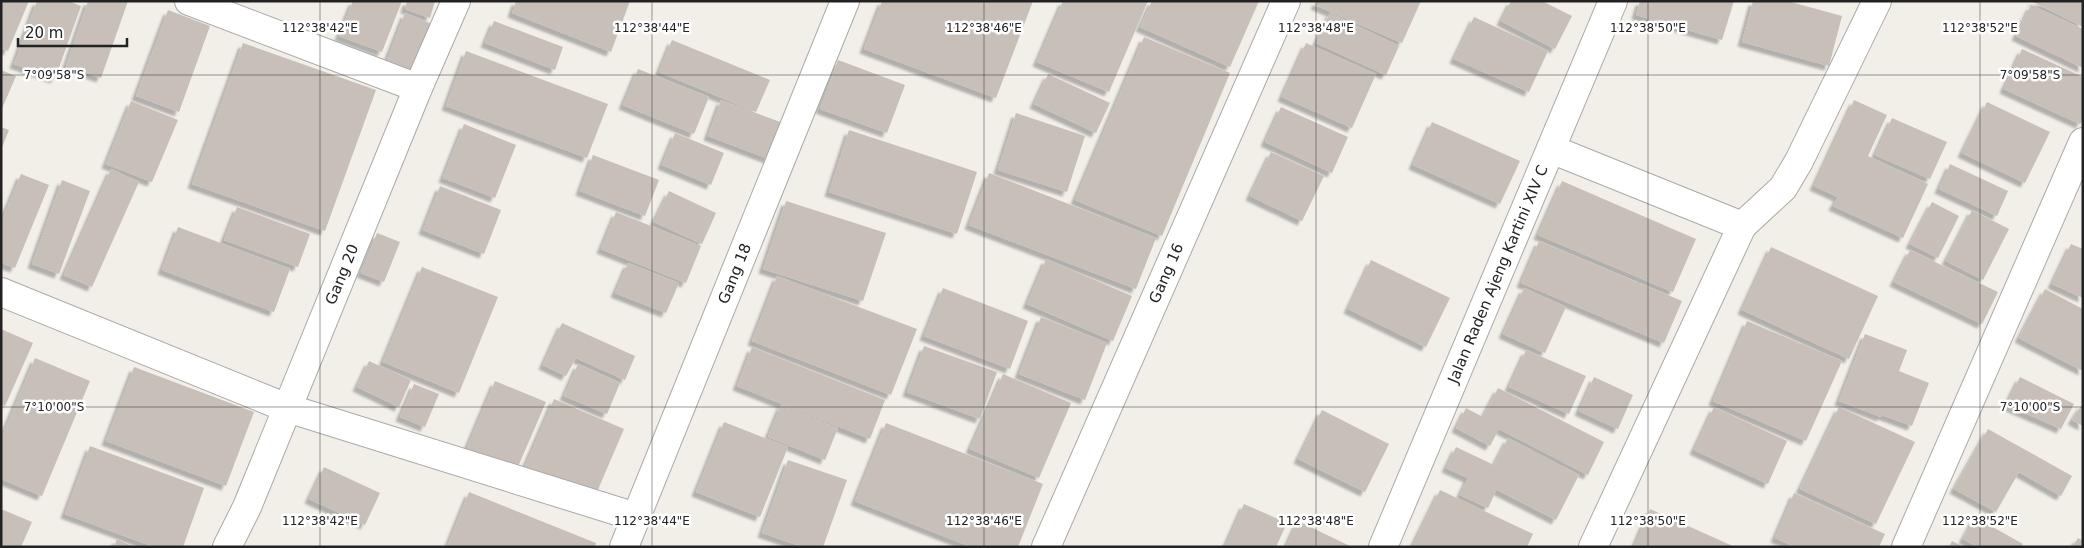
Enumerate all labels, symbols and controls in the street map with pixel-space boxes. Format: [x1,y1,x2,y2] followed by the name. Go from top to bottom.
[18,15,126,47] scale bar
[282,21,358,35] text: 112°38'42"E
[614,21,690,35] text: 112°38'44"E
[946,21,1022,35] text: 112°38'46"E
[1278,21,1354,35] text: 112°38'48"E
[1610,21,1686,35] text: 112°38'50"E
[1942,21,2018,35] text: 112°38'52"E
[25,24,63,42] text: 20 m
[24,68,84,82] text: 7°09'58"S
[2000,68,2060,82] text: 7°09'58"S
[1444,162,1552,387] street label: Jalan Raden Ajeng Kartini XIV C
[1145,240,1187,306] street label: Gang 16
[322,241,362,307] street label: Gang 20
[714,241,755,306] street label: Gang 18
[24,400,84,414] text: 7°10'00"S
[2000,400,2060,414] text: 7°10'00"S
[282,514,358,528] text: 112°38'42"E
[614,514,690,528] text: 112°38'44"E
[946,514,1022,528] text: 112°38'46"E
[1278,514,1354,528] text: 112°38'48"E
[1610,514,1686,528] text: 112°38'50"E
[1942,514,2018,528] text: 112°38'52"E

